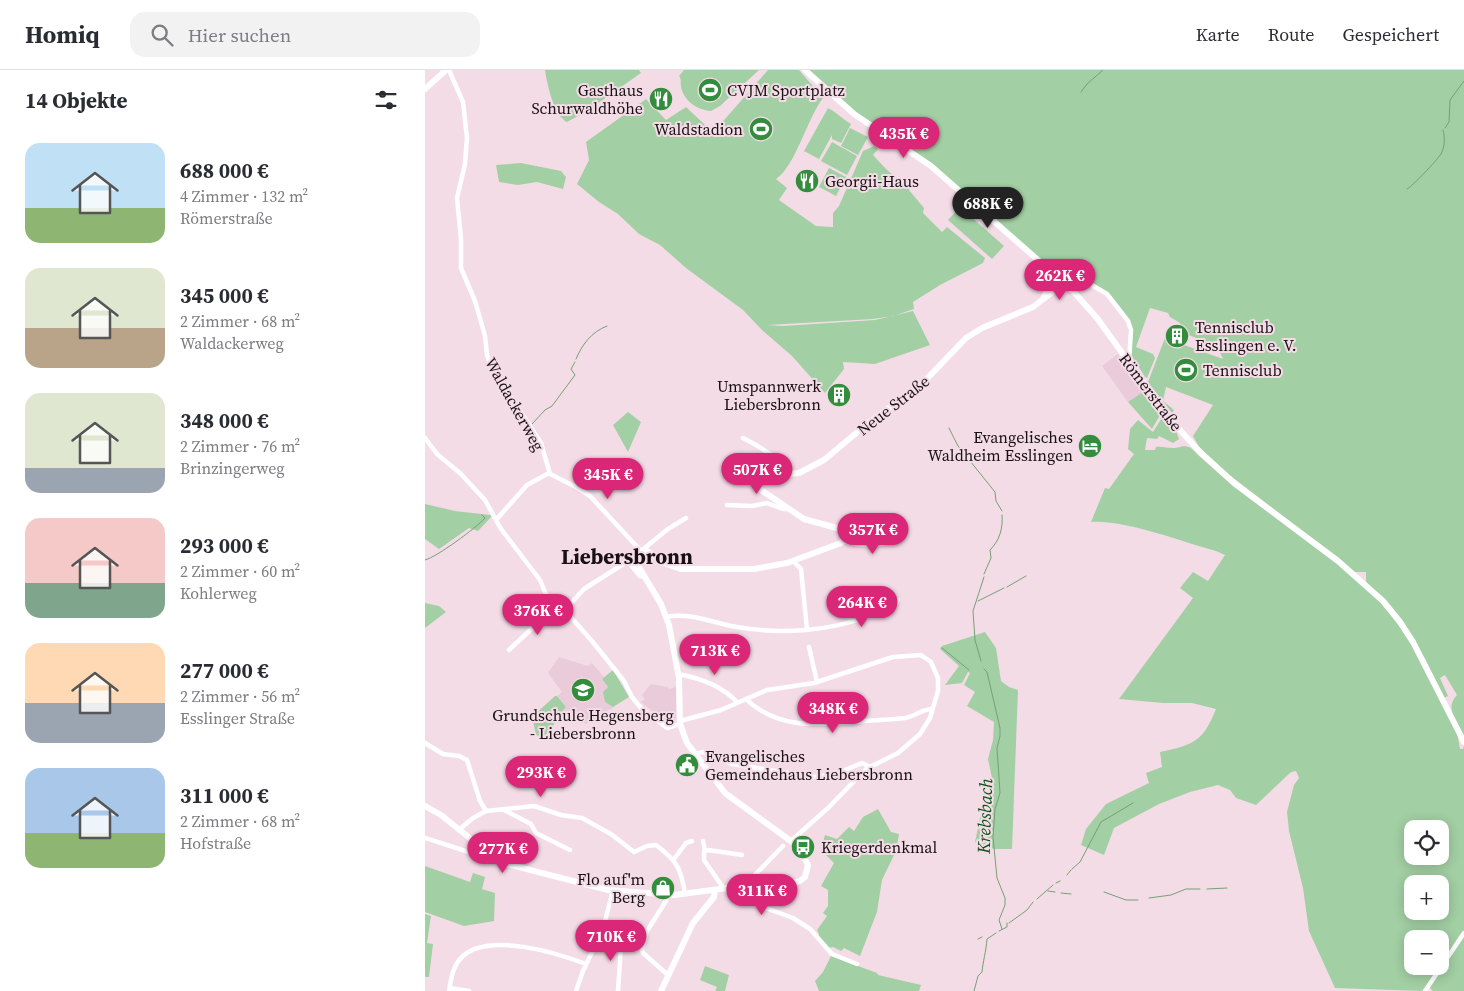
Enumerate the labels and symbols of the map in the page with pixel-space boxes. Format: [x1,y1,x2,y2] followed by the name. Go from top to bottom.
[697,77,723,103] sports icon: CVJM Sportplatz
[531,79,643,119] place label: Gasthaus Schurwaldhöhe
[727,79,845,101] place label: CVJM Sportplatz
[648,86,674,112] restaurant icon: Gasthaus Schurwaldhöhe
[748,116,774,142] sports icon: Waldstadion
[863,116,945,159] pin: 435K €
[654,118,743,140] place label: Waldstadion
[794,168,820,194] restaurant icon: Georgii-Haus
[825,170,919,192] place label: Georgii-Haus
[947,186,1029,229] pin: 688K €
[1019,258,1101,301] pin: 262K €
[1195,316,1297,356] place label: Tennisclub Esslingen e. V.
[1164,323,1190,349] building icon: Tennisclub Esslingen e. V.
[1114,348,1188,436] street label: Römerstraße
[480,353,550,455] street label: Waldackerweg
[1173,357,1199,383] sports icon: Tennisclub
[1203,359,1282,381] place label: Tennisclub
[852,370,934,440] street label: Neue Straße
[717,375,821,415] place label: Umspannwerk Liebersbronn
[826,382,852,408] building icon: Umspannwerk Liebersbronn
[927,426,1073,466] place label: Evangelisches Waldheim Esslingen
[1077,433,1103,459] hotel icon: Evangelisches Waldheim Esslingen
[716,452,798,495] pin: 507K €
[567,458,649,500] pin: 345K €
[832,512,914,555] pin: 357K €
[561,542,693,571] district label: Liebersbronn
[821,586,903,628] pin: 264K €
[497,594,579,636] pin: 376K €
[674,634,756,676] pin: 713K €
[570,677,596,703] school or university icon: Grundschule Hegensberg - Liebersbronn
[792,692,874,734] pin: 348K €
[492,704,674,744] place label: Grundschule Hegensberg - Liebersbronn
[705,745,913,785] place label: Evangelisches Gemeindehaus Liebersbronn
[674,752,700,778] public building icon: Evangelisches Gemeindehaus Liebersbronn
[500,756,582,798] pin: 293K €
[971,778,998,855] water label: Krebsbach
[462,832,544,874] pin: 277K €
[790,834,816,860] bus stop icon: Kriegerdenkmal
[821,836,938,858] place label: Kriegerdenkmal
[577,868,645,908] place label: Flo auf'm Berg
[721,874,803,916] pin: 311K €
[650,875,676,901] shop icon: Flo auf'm Berg
[570,920,652,962] pin: 710K €

